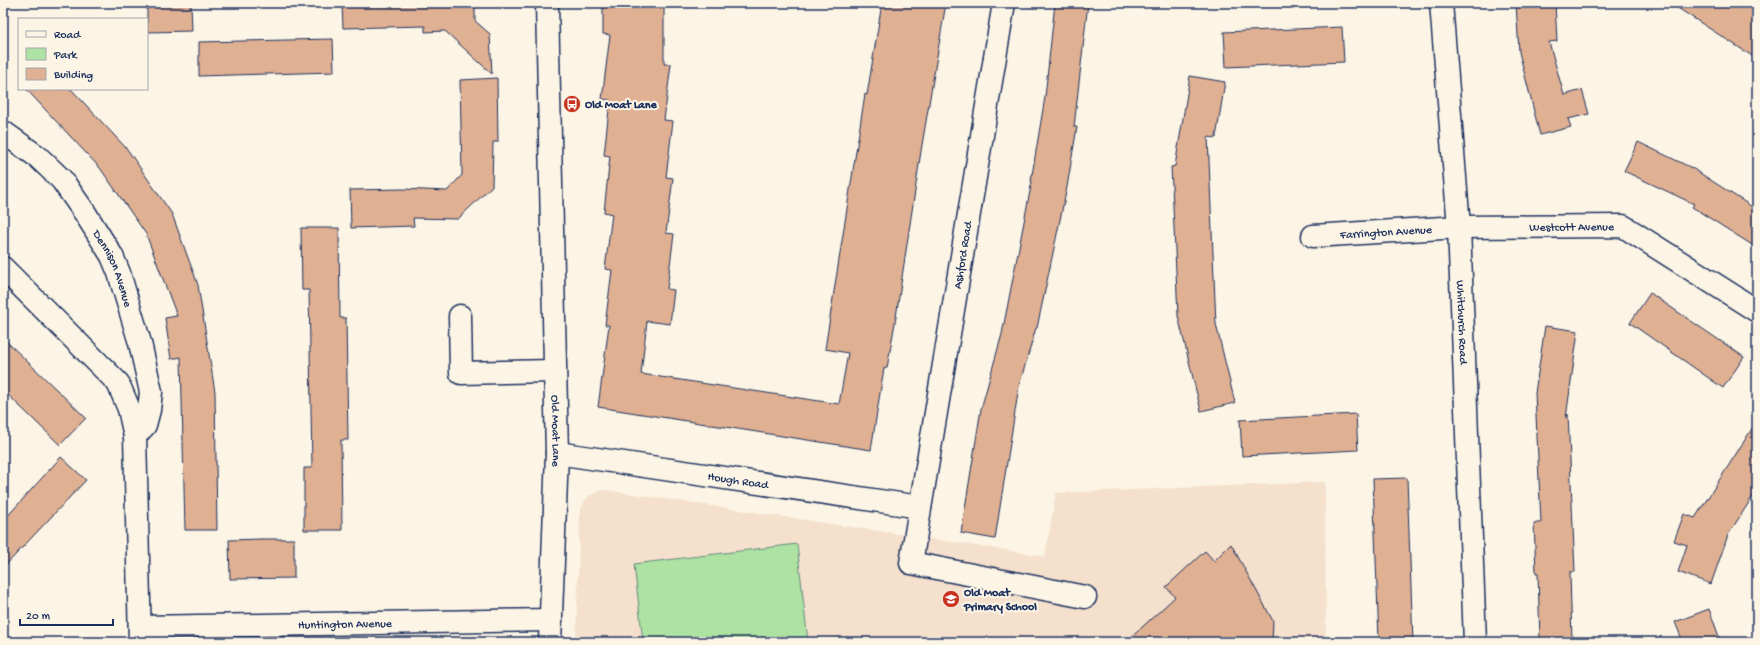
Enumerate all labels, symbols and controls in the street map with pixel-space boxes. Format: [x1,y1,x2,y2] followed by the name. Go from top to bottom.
[18,18,148,90] legend
[54,29,81,43] text: Road
[53,49,79,63] text: Park
[53,69,93,83] text: Building
[562,94,582,114] bus stop icon: Old Moat Lane
[585,99,657,113] place label: Old Moat Lane
[952,220,976,290] street label: Ashford Road
[1529,221,1615,236] street label: Westcott Avenue
[1339,224,1433,243] street label: Farrington Avenue
[88,227,134,310] street label: Dennison Avenue
[1452,280,1469,366] street label: Whitchurch Road
[547,395,562,468] street label: Old Moat Lane
[706,470,770,493] street label: Hough Road
[963,587,1037,615] place label: Old Moat Primary School
[941,589,961,609] school or university icon: Old Moat Primary School
[20,601,113,627] scale bar
[26,610,51,624] text: 20 m
[298,618,393,633] street label: Huntington Avenue

